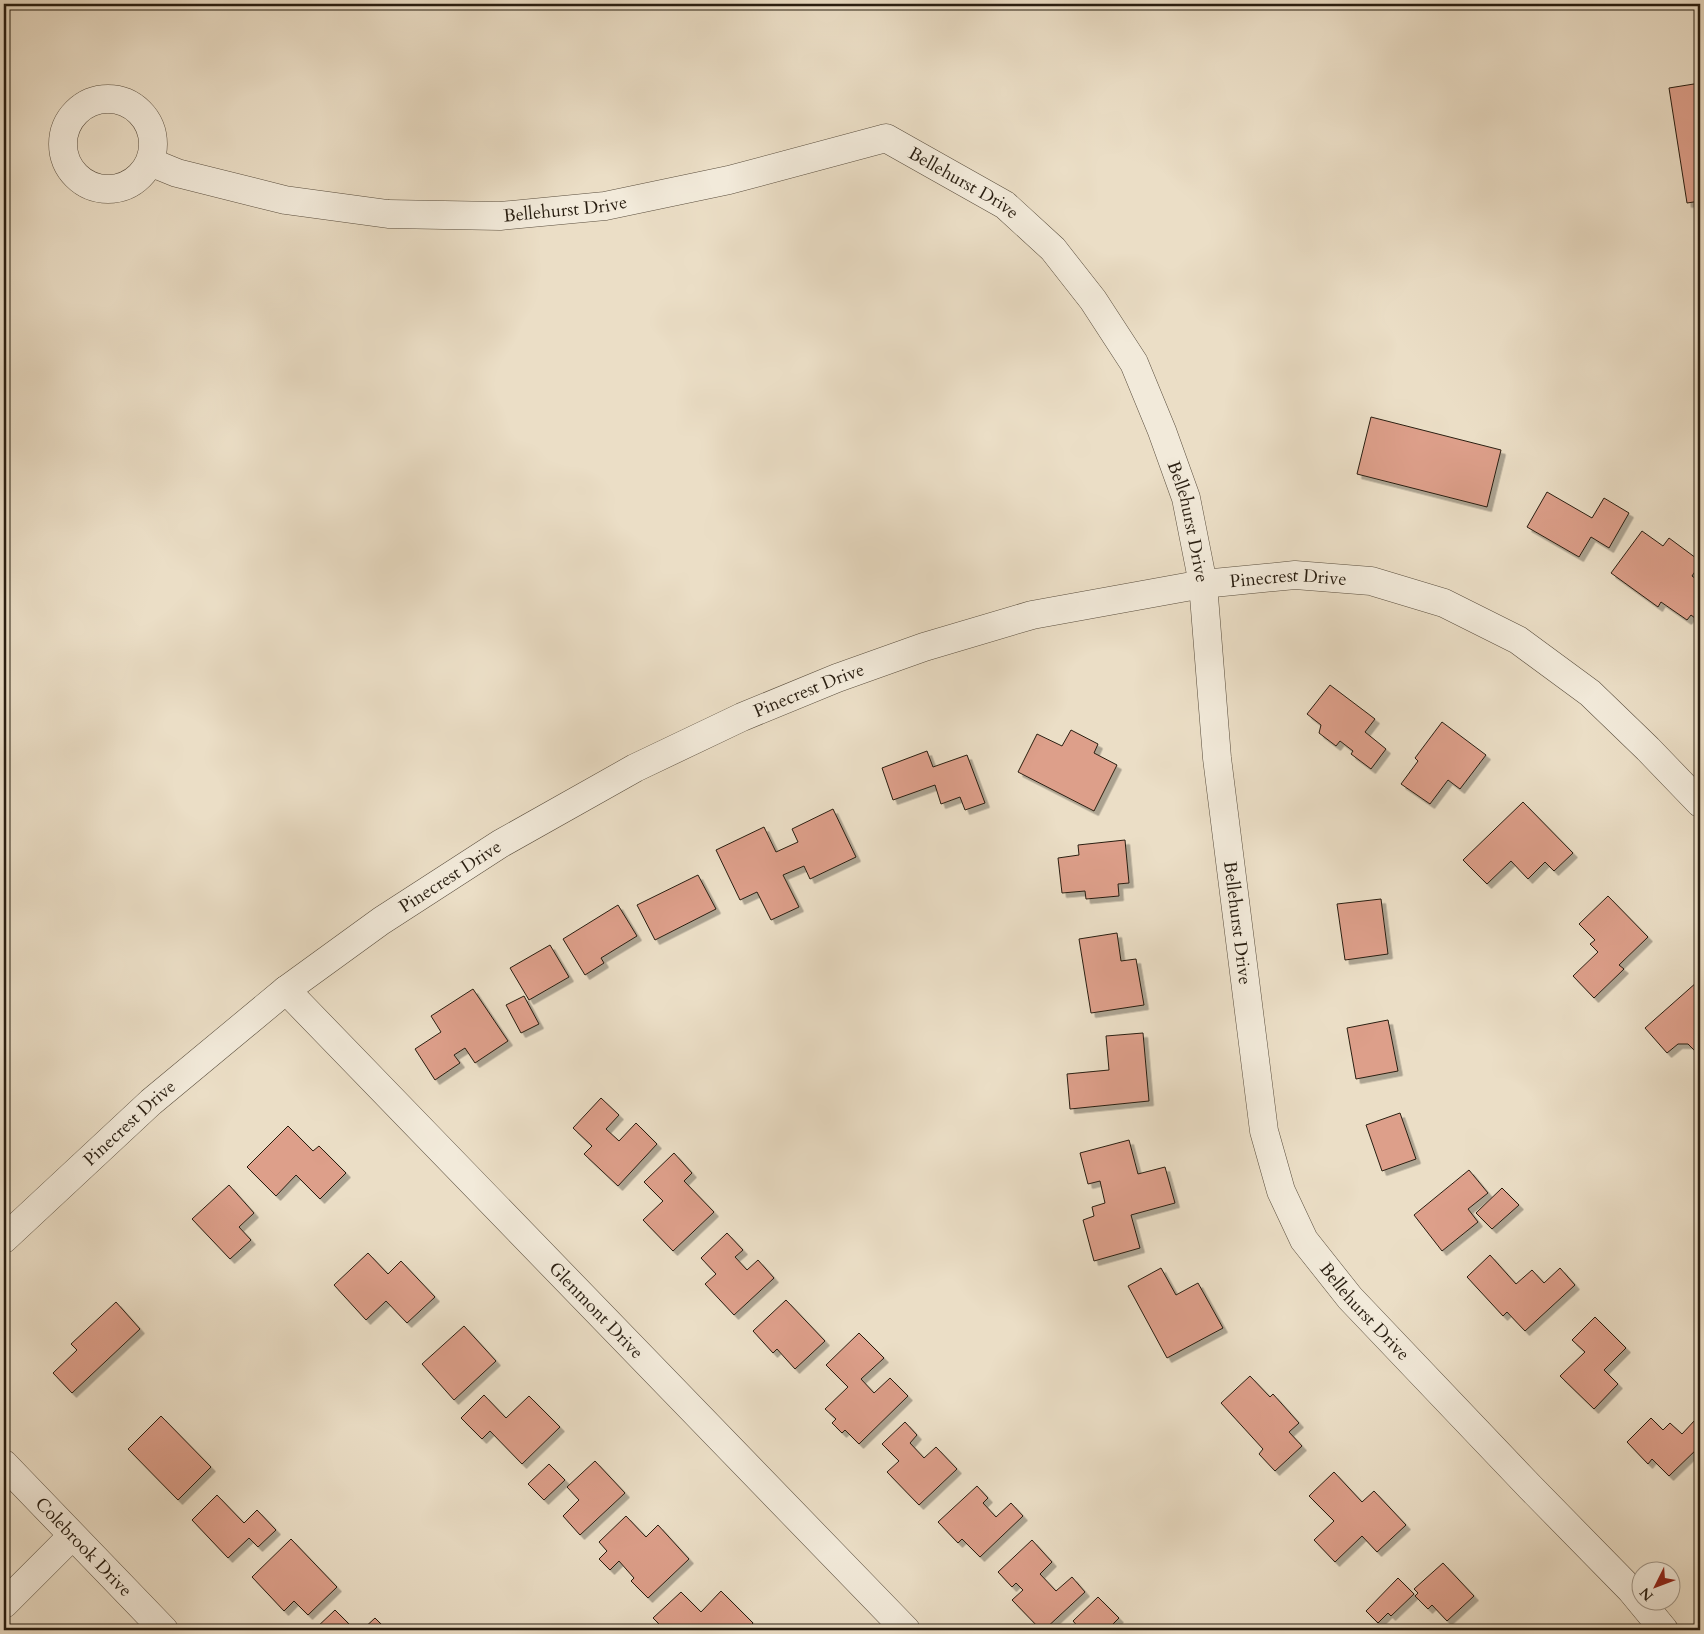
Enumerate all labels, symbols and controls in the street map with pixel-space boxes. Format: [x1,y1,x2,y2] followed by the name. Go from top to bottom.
[904,141,1025,225] street label: Bellehurst Drive
[502,189,629,228] street label: Bellehurst Drive
[1161,457,1215,584] street label: Bellehurst Drive
[1229,562,1348,594] street label: Pinecrest Drive
[750,657,868,723] street label: Pinecrest Drive
[394,834,506,919] street label: Pinecrest Drive
[1218,860,1258,986] street label: Bellehurst Drive
[78,1074,181,1172] street label: Pinecrest Drive
[543,1256,649,1364] street label: Glenmont Drive
[1314,1257,1416,1366] street label: Bellehurst Drive
[30,1491,138,1602] street label: Colebrook Drive
[1632,1562,1682,1612] north arrow
[1636,1583,1658,1605] text: N

